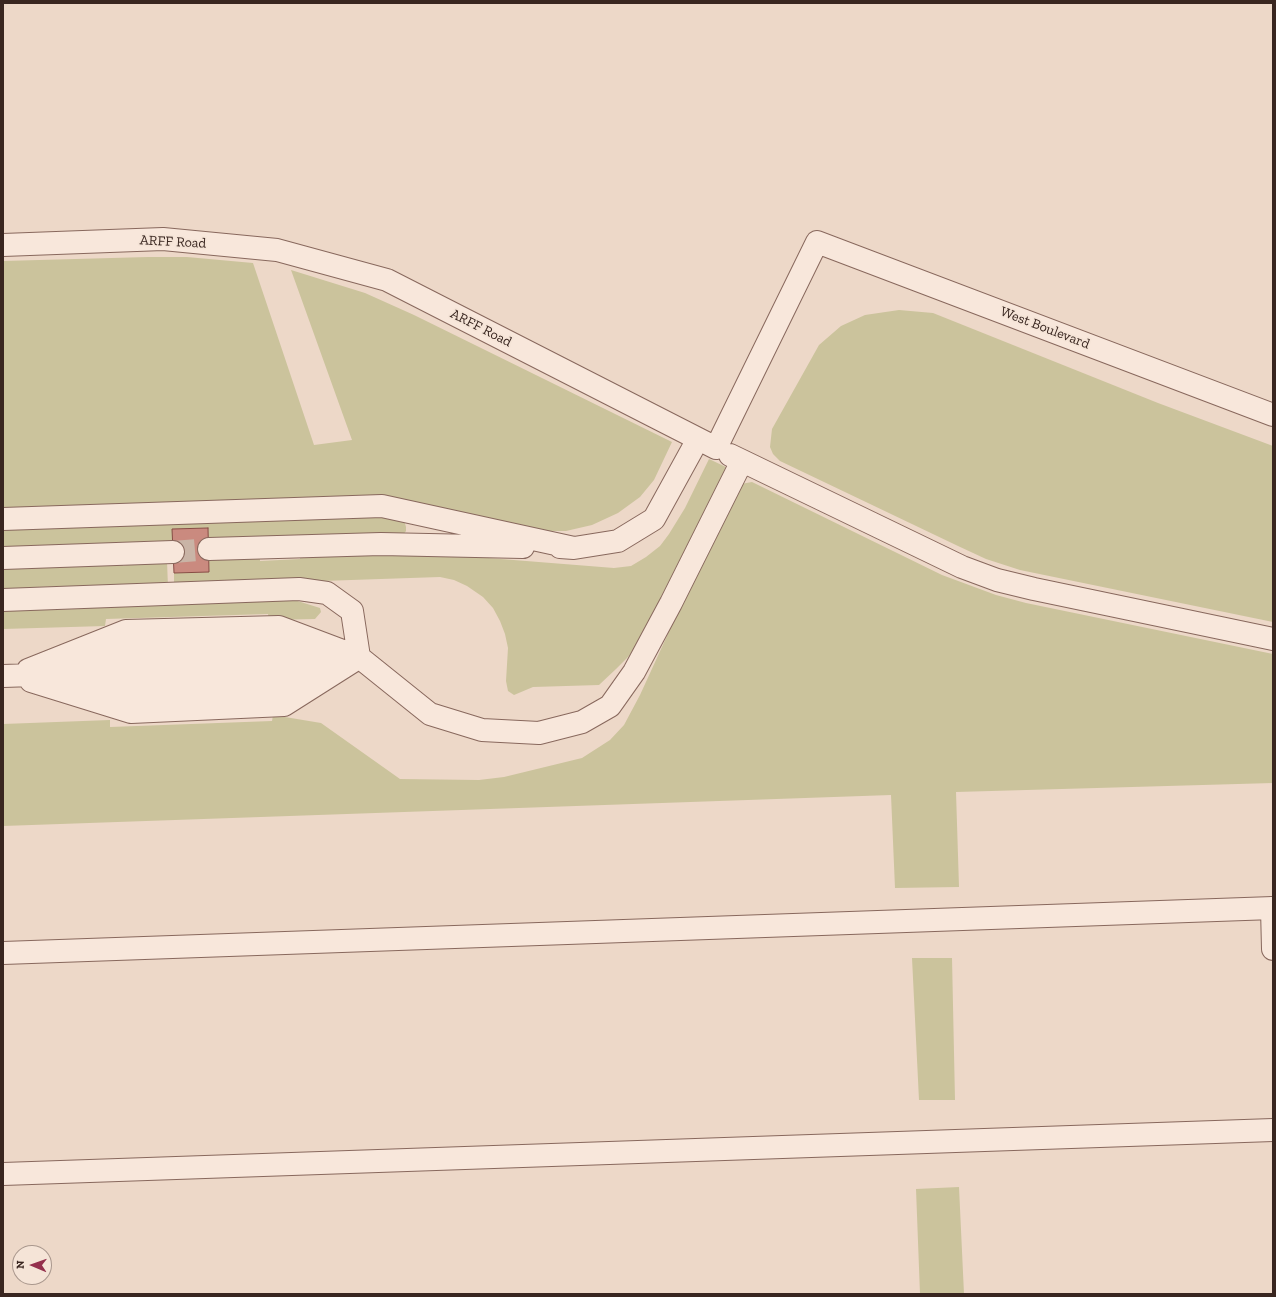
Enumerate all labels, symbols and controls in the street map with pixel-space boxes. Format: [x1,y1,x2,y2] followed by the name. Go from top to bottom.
[139,232,207,252] street label: ARFF Road
[998,303,1092,353] street label: West Boulevard
[448,305,514,351] street label: ARFF Road
[12,1245,52,1285] north arrow
[14,1260,27,1269] text: N

